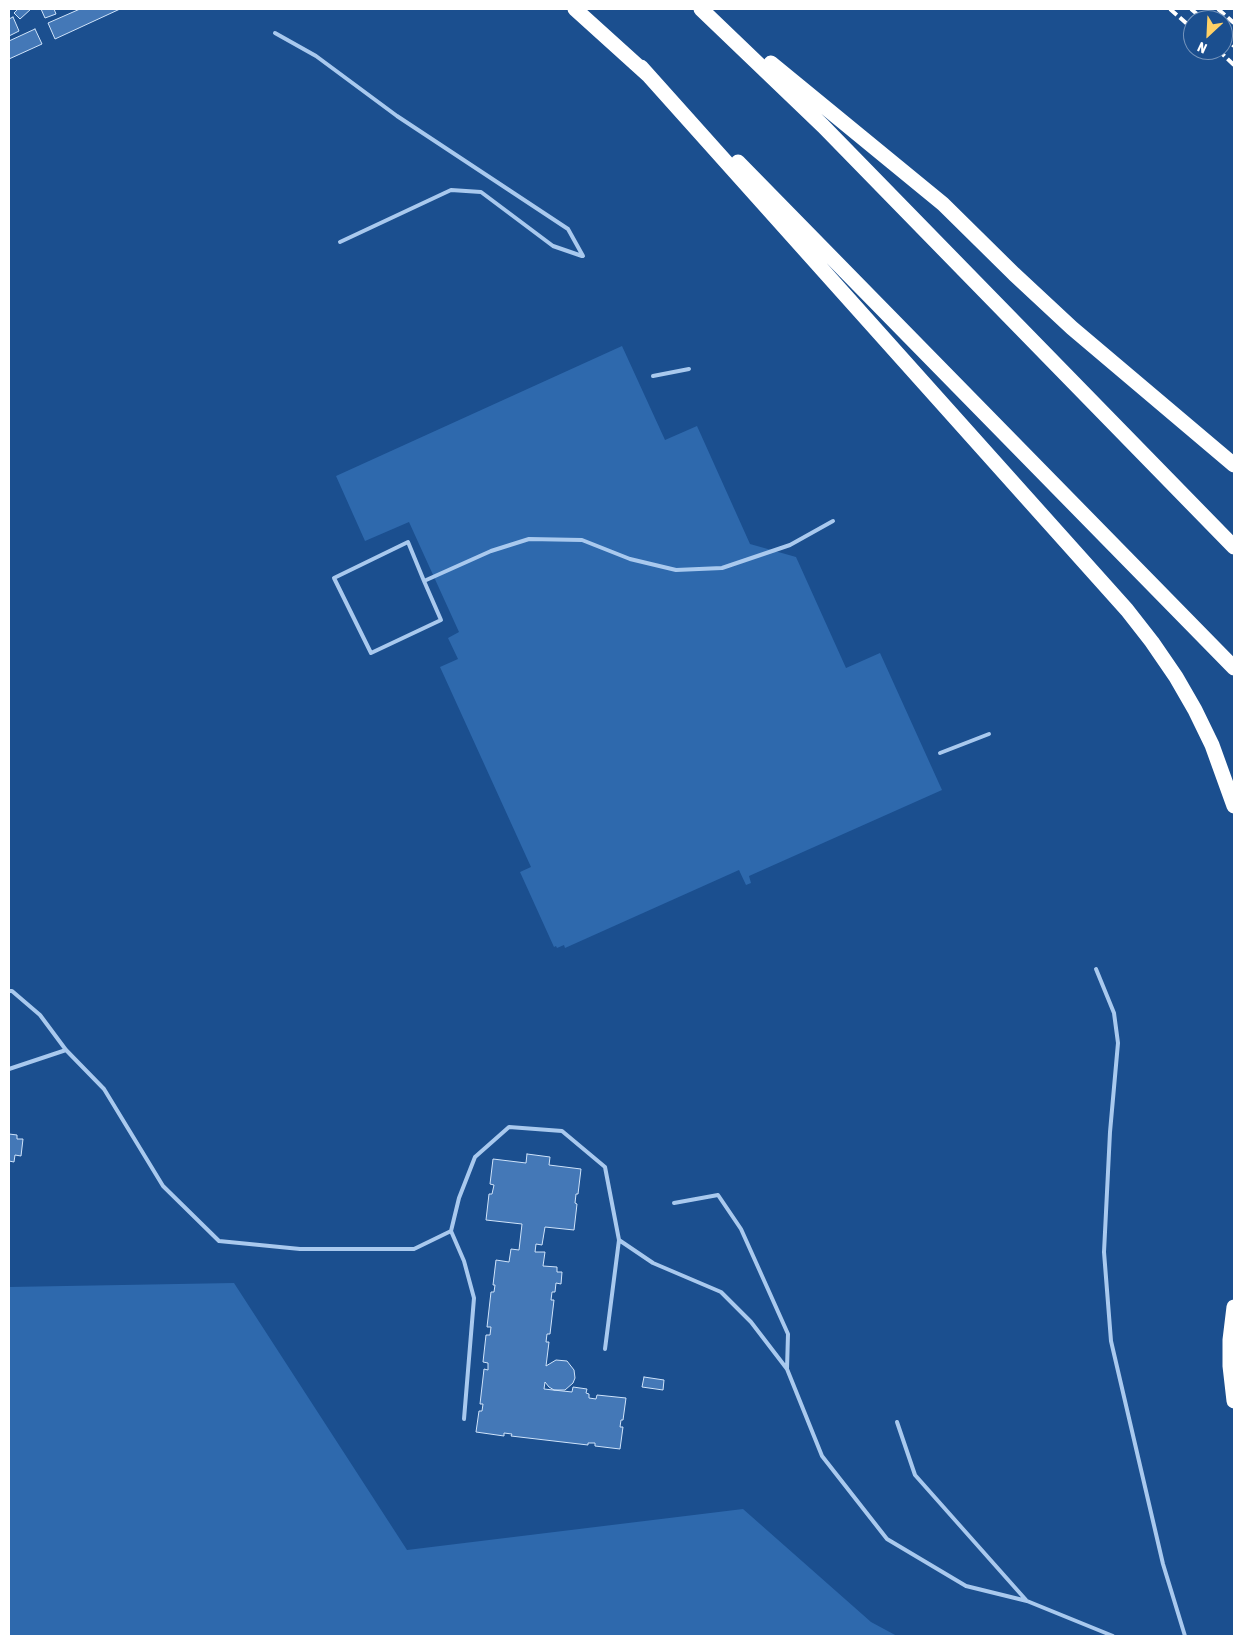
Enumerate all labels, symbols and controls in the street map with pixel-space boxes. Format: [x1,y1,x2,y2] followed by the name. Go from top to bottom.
[1183,10,1233,60] north arrow
[1195,39,1209,57] text: N

